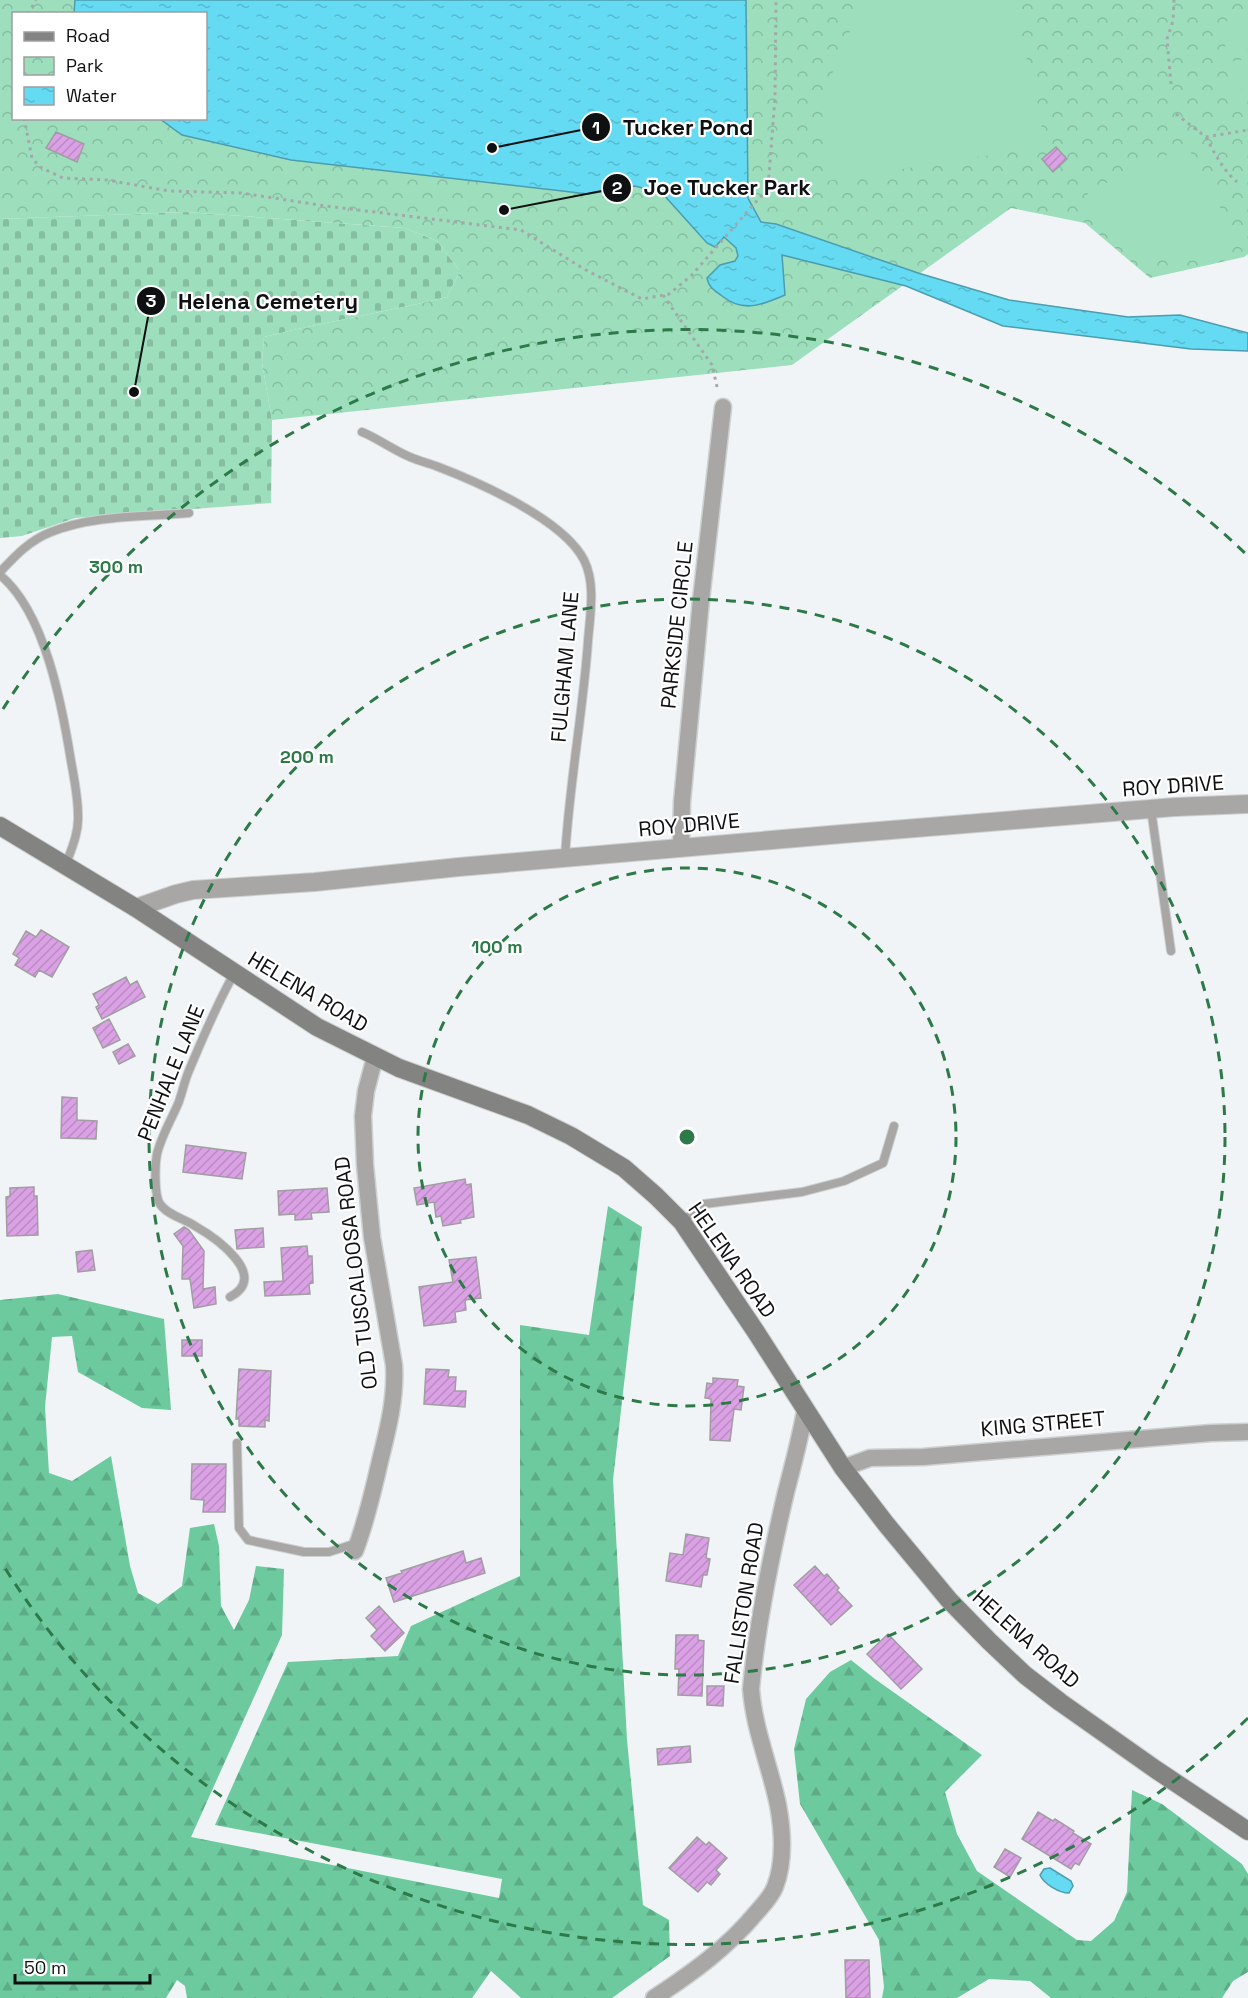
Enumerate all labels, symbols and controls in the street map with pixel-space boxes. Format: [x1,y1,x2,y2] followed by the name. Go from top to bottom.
[12,12,207,120] legend
[66,24,110,47] text: Road
[66,54,104,77] text: Park
[66,84,117,107] text: Water
[581,107,766,147] callout: Tucker Pond
[623,113,753,141] text: Tucker Pond
[592,116,600,139] text: 1
[602,168,823,208] callout: Joe Tucker Park
[643,173,811,201] text: Joe Tucker Park
[612,176,623,199] text: 2
[136,281,370,321] callout: Helena Cemetery
[178,287,358,315] text: Helena Cemetery
[146,289,157,312] text: 3
[654,540,699,710] street label: PARKSIDE CIRCLE
[89,555,143,578] text: 300 m
[544,590,585,743] street label: FULGHAM LANE
[280,745,334,768] text: 200 m
[1121,768,1225,803] street label: ROY DRIVE
[637,807,741,842] street label: ROY DRIVE
[471,935,523,958] text: 100 m
[243,945,373,1038] street label: HELENA ROAD
[131,1001,210,1145] street label: PENHALE LANE
[677,1127,697,1147] centre of rings
[328,1155,383,1391] street label: OLD TUSCALOOSA ROAD
[683,1196,782,1323] street label: HELENA ROAD
[980,1405,1106,1442] street label: KING STREET
[717,1520,770,1686] street label: FALLISTON ROAD
[967,1583,1086,1694] street label: HELENA ROAD
[15,1947,150,1985] scale bar
[24,1956,66,1979] text: 50 m

